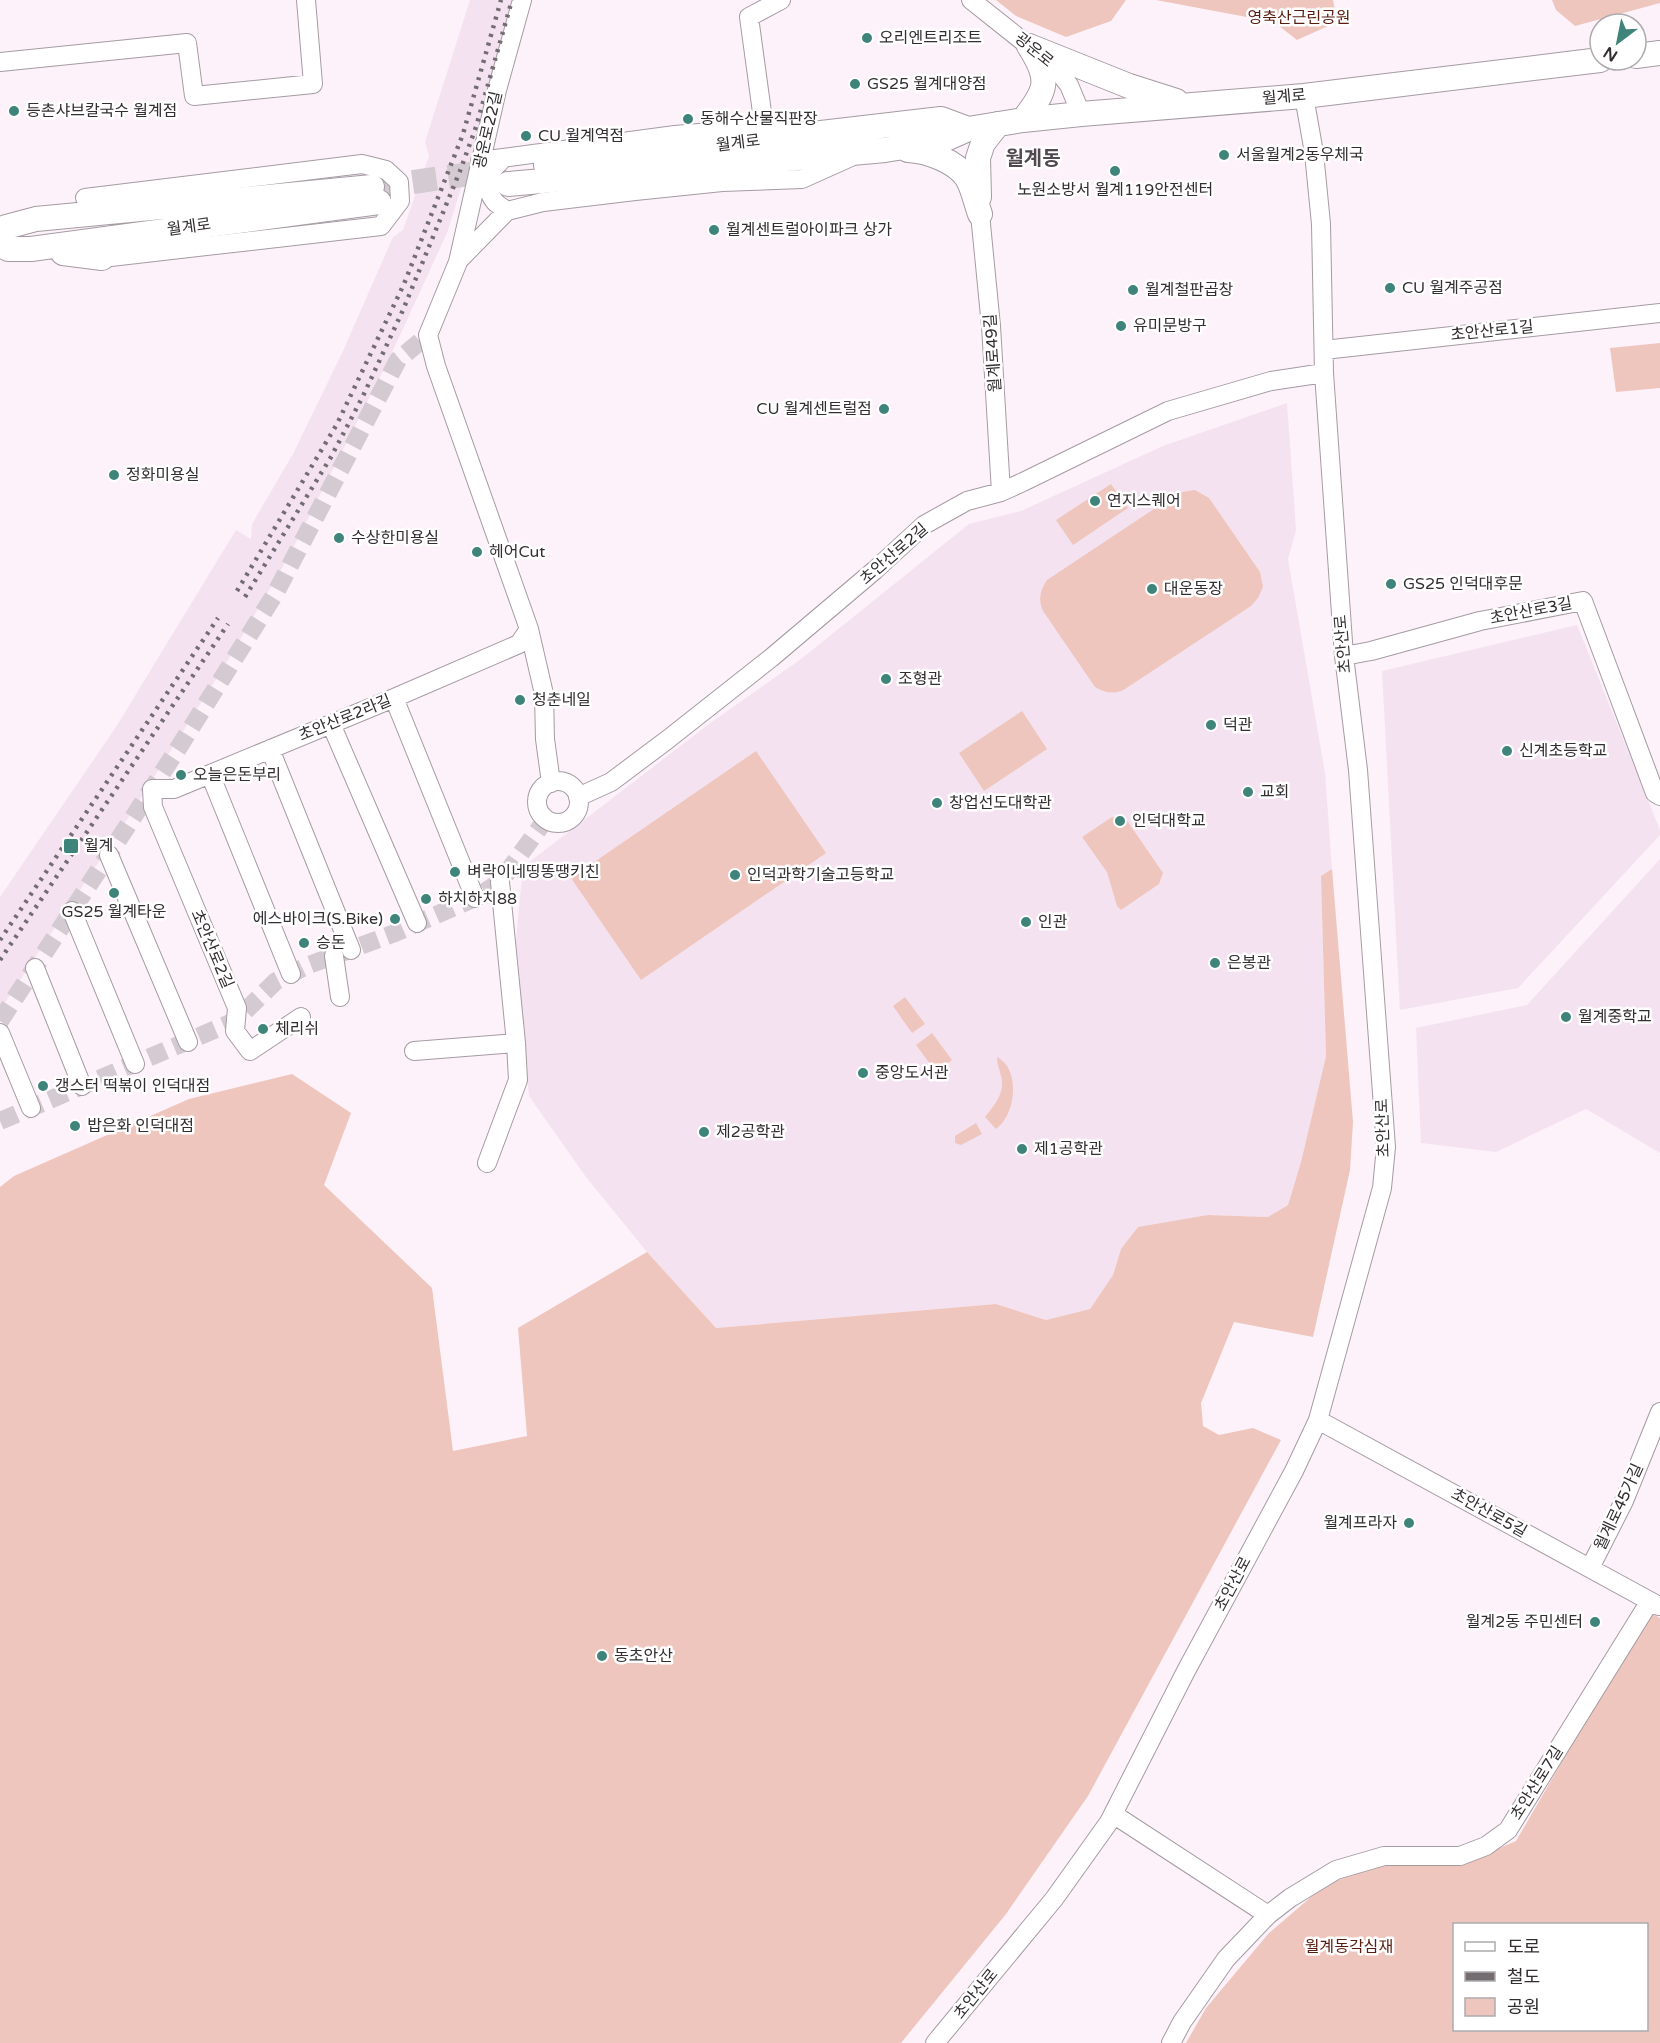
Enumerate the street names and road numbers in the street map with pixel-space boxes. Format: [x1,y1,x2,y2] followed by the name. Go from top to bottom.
[1011,28,1058,72] street label: 광운로
[1261,85,1307,109] street label: 월계로
[469,89,507,171] street label: 광운로22길
[715,130,761,156] street label: 월계로
[166,214,213,240] street label: 월계로
[980,313,1006,393] street label: 월계로49길
[1449,317,1535,345] street label: 초안산로1길
[856,519,932,589] street label: 초안산로2길
[1488,593,1574,629] street label: 초안산로3길
[1330,614,1356,674] street label: 초안산로
[296,690,394,746] street label: 초안산로2라길
[186,907,238,991] street label: 초안산로2길
[1372,1098,1394,1158] street label: 초안산로
[1590,1460,1648,1554] street label: 월계로45가길
[1448,1484,1530,1542] street label: 초안산로5길
[1210,1553,1256,1615] street label: 초안산로
[1506,1742,1568,1824] street label: 초안산로7길
[950,1965,1002,2023] street label: 초안산로

